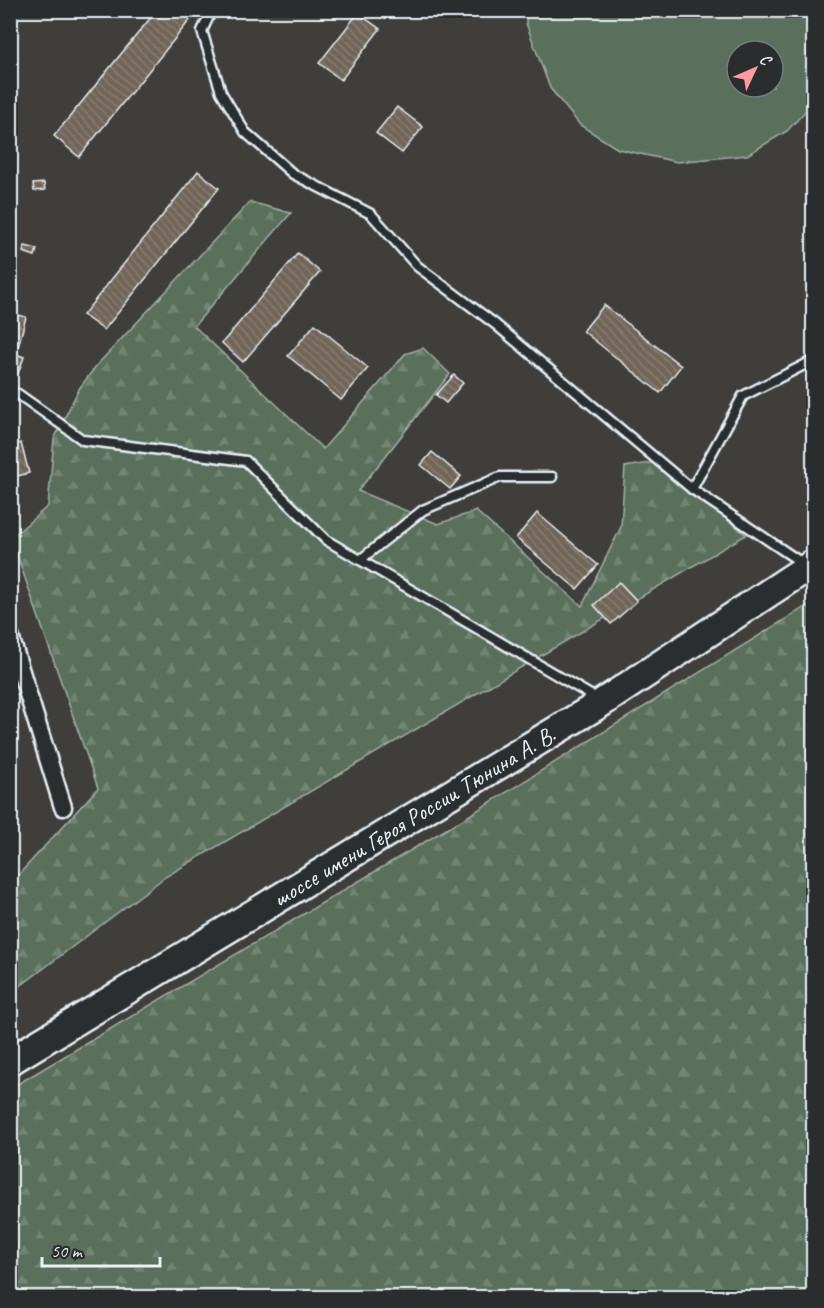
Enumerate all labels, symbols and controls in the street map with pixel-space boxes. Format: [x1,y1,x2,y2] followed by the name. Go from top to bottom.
[725,39,785,99] north arrow
[755,50,776,71] text: С
[267,719,561,914] street label: шоссе имени Героя России Тюнина А. В.
[42,1230,160,1268] scale bar
[51,1240,84,1262] text: 50 m

